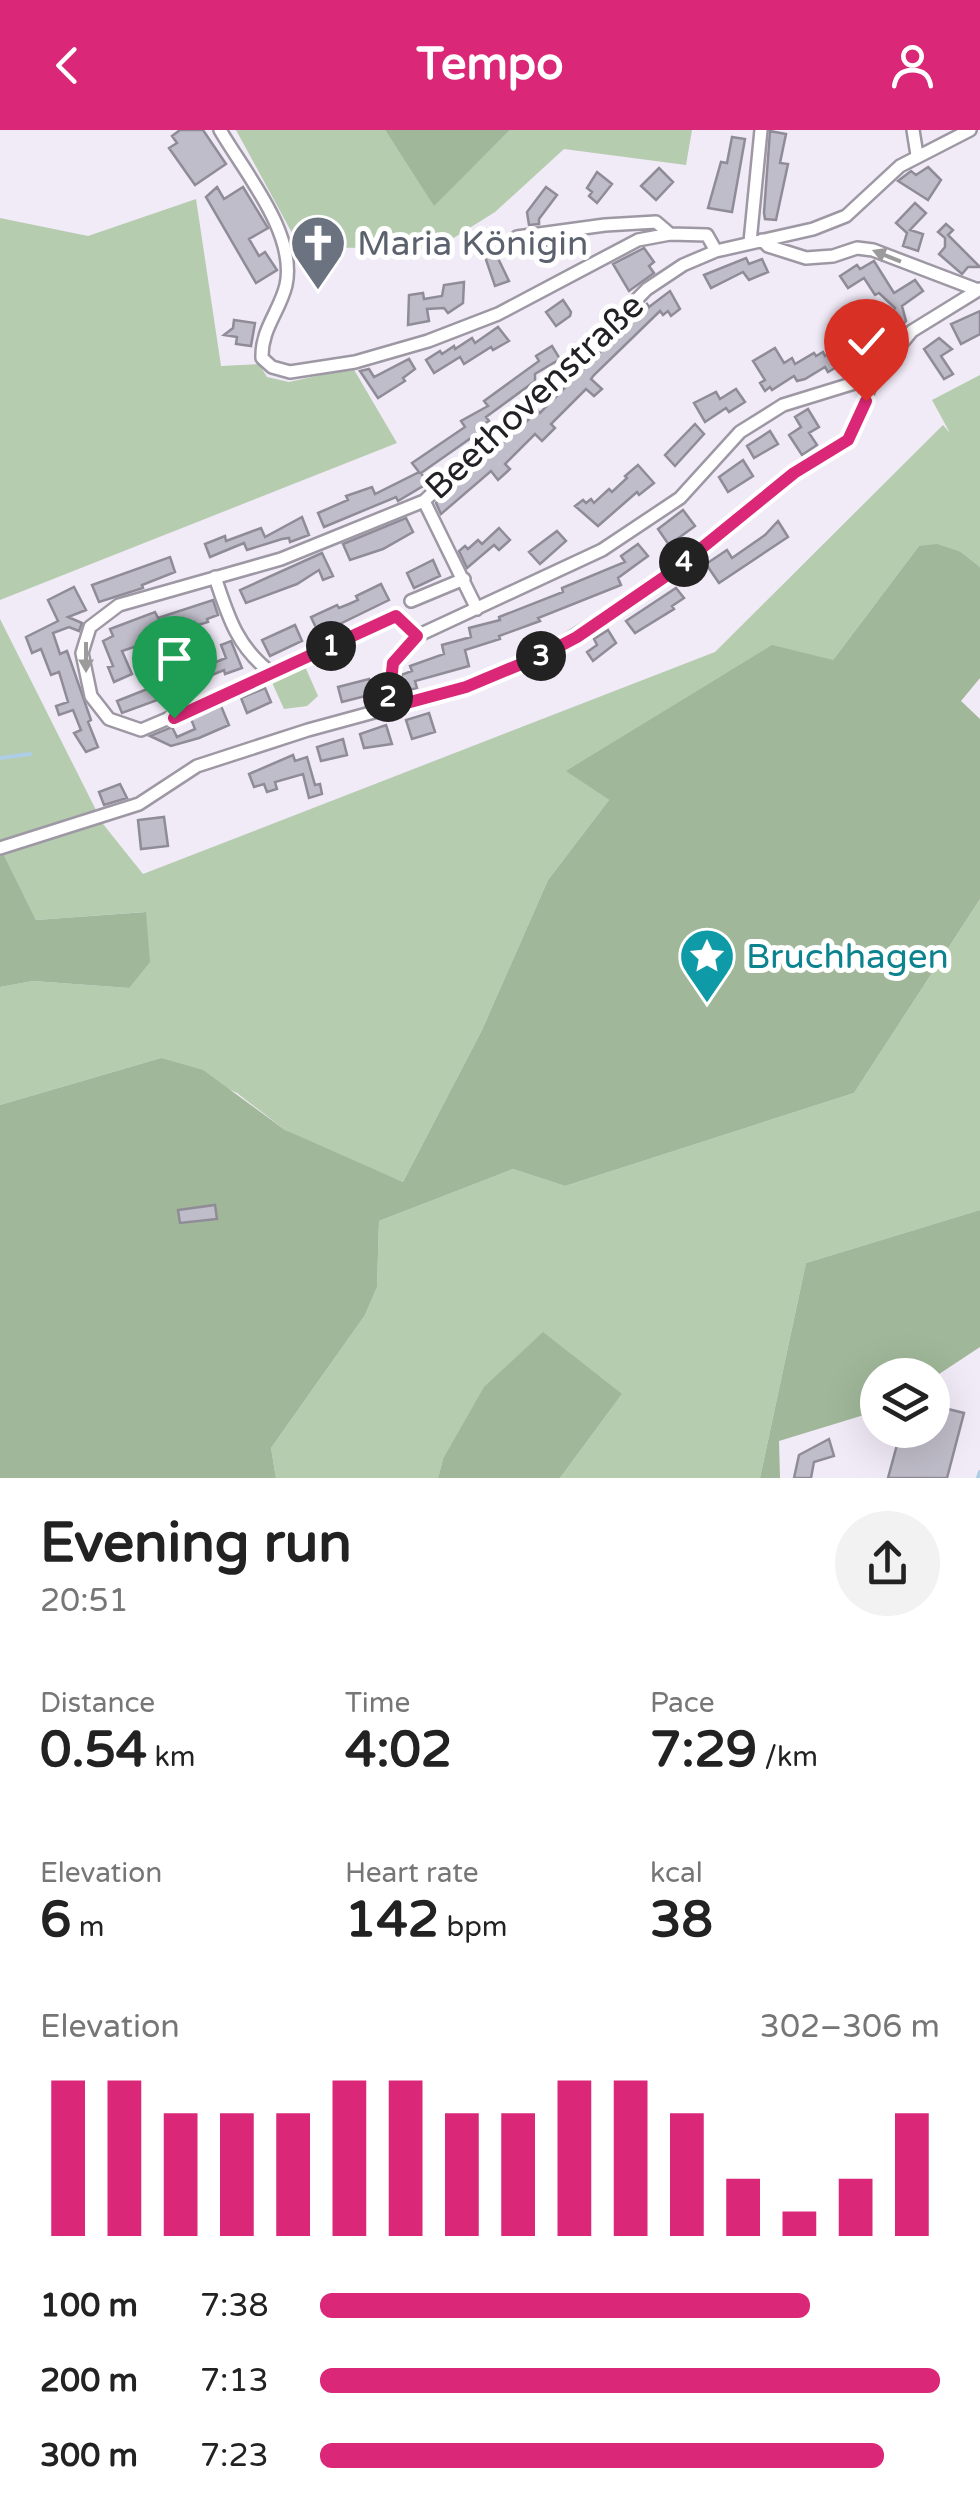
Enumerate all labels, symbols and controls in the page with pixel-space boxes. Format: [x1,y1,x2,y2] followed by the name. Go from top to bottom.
[40,38,95,93] icon: back
[416,38,564,92] text: Tempo
[885,38,940,93] icon: person
[288,213,348,292] church icon: Maria Königin
[357,223,588,265] place label: Maria Königin
[872,247,902,263] one-way arrow
[417,285,653,509] street label: Beethovenstraße
[824,299,909,402] pin
[839,314,894,369] icon: check
[659,537,709,587] pin: 4
[675,545,693,579] text: 4
[132,616,217,719] pin
[306,621,356,671] pin: 1
[322,629,340,663] text: 1
[147,631,202,686] icon: arrive
[516,631,566,681] pin: 3
[532,639,550,673] text: 3
[78,642,94,673] one-way arrow
[363,672,413,722] pin: 2
[379,680,397,714] text: 2
[677,926,737,1005] place icon: Bruchhagen
[746,936,949,978] place label: Bruchhagen
[860,1358,950,1448] map controls
[860,1358,950,1448] button: layers
[40,1511,352,1577] text: Evening run
[835,1511,940,1616] button: share
[40,1582,129,1620] text: 20:51
[40,1686,155,1720] text: Distance
[345,1686,410,1720] text: Time
[650,1686,714,1720] text: Pace
[40,1720,147,1780] text: 0.54
[345,1720,452,1780] text: 4:02
[650,1720,757,1780] text: 7:29
[147,1740,195,1774] text: km
[757,1740,818,1774] text: /km
[40,1856,162,1890] text: Elevation
[345,1856,479,1890] text: Heart rate
[650,1856,703,1890] text: kcal
[40,1890,71,1950] text: 6
[345,1890,439,1950] text: 142
[650,1890,713,1950] text: 38
[71,1910,104,1944] text: m
[439,1910,508,1944] text: bpm
[40,2008,180,2046] text: Elevation
[760,2008,940,2046] text: 302–306 m
[40,2287,138,2325] text: 100 m
[200,2287,269,2325] text: 7:38
[40,2362,138,2400] text: 200 m
[200,2362,269,2400] text: 7:13
[40,2437,138,2475] text: 300 m
[200,2437,269,2475] text: 7:23

